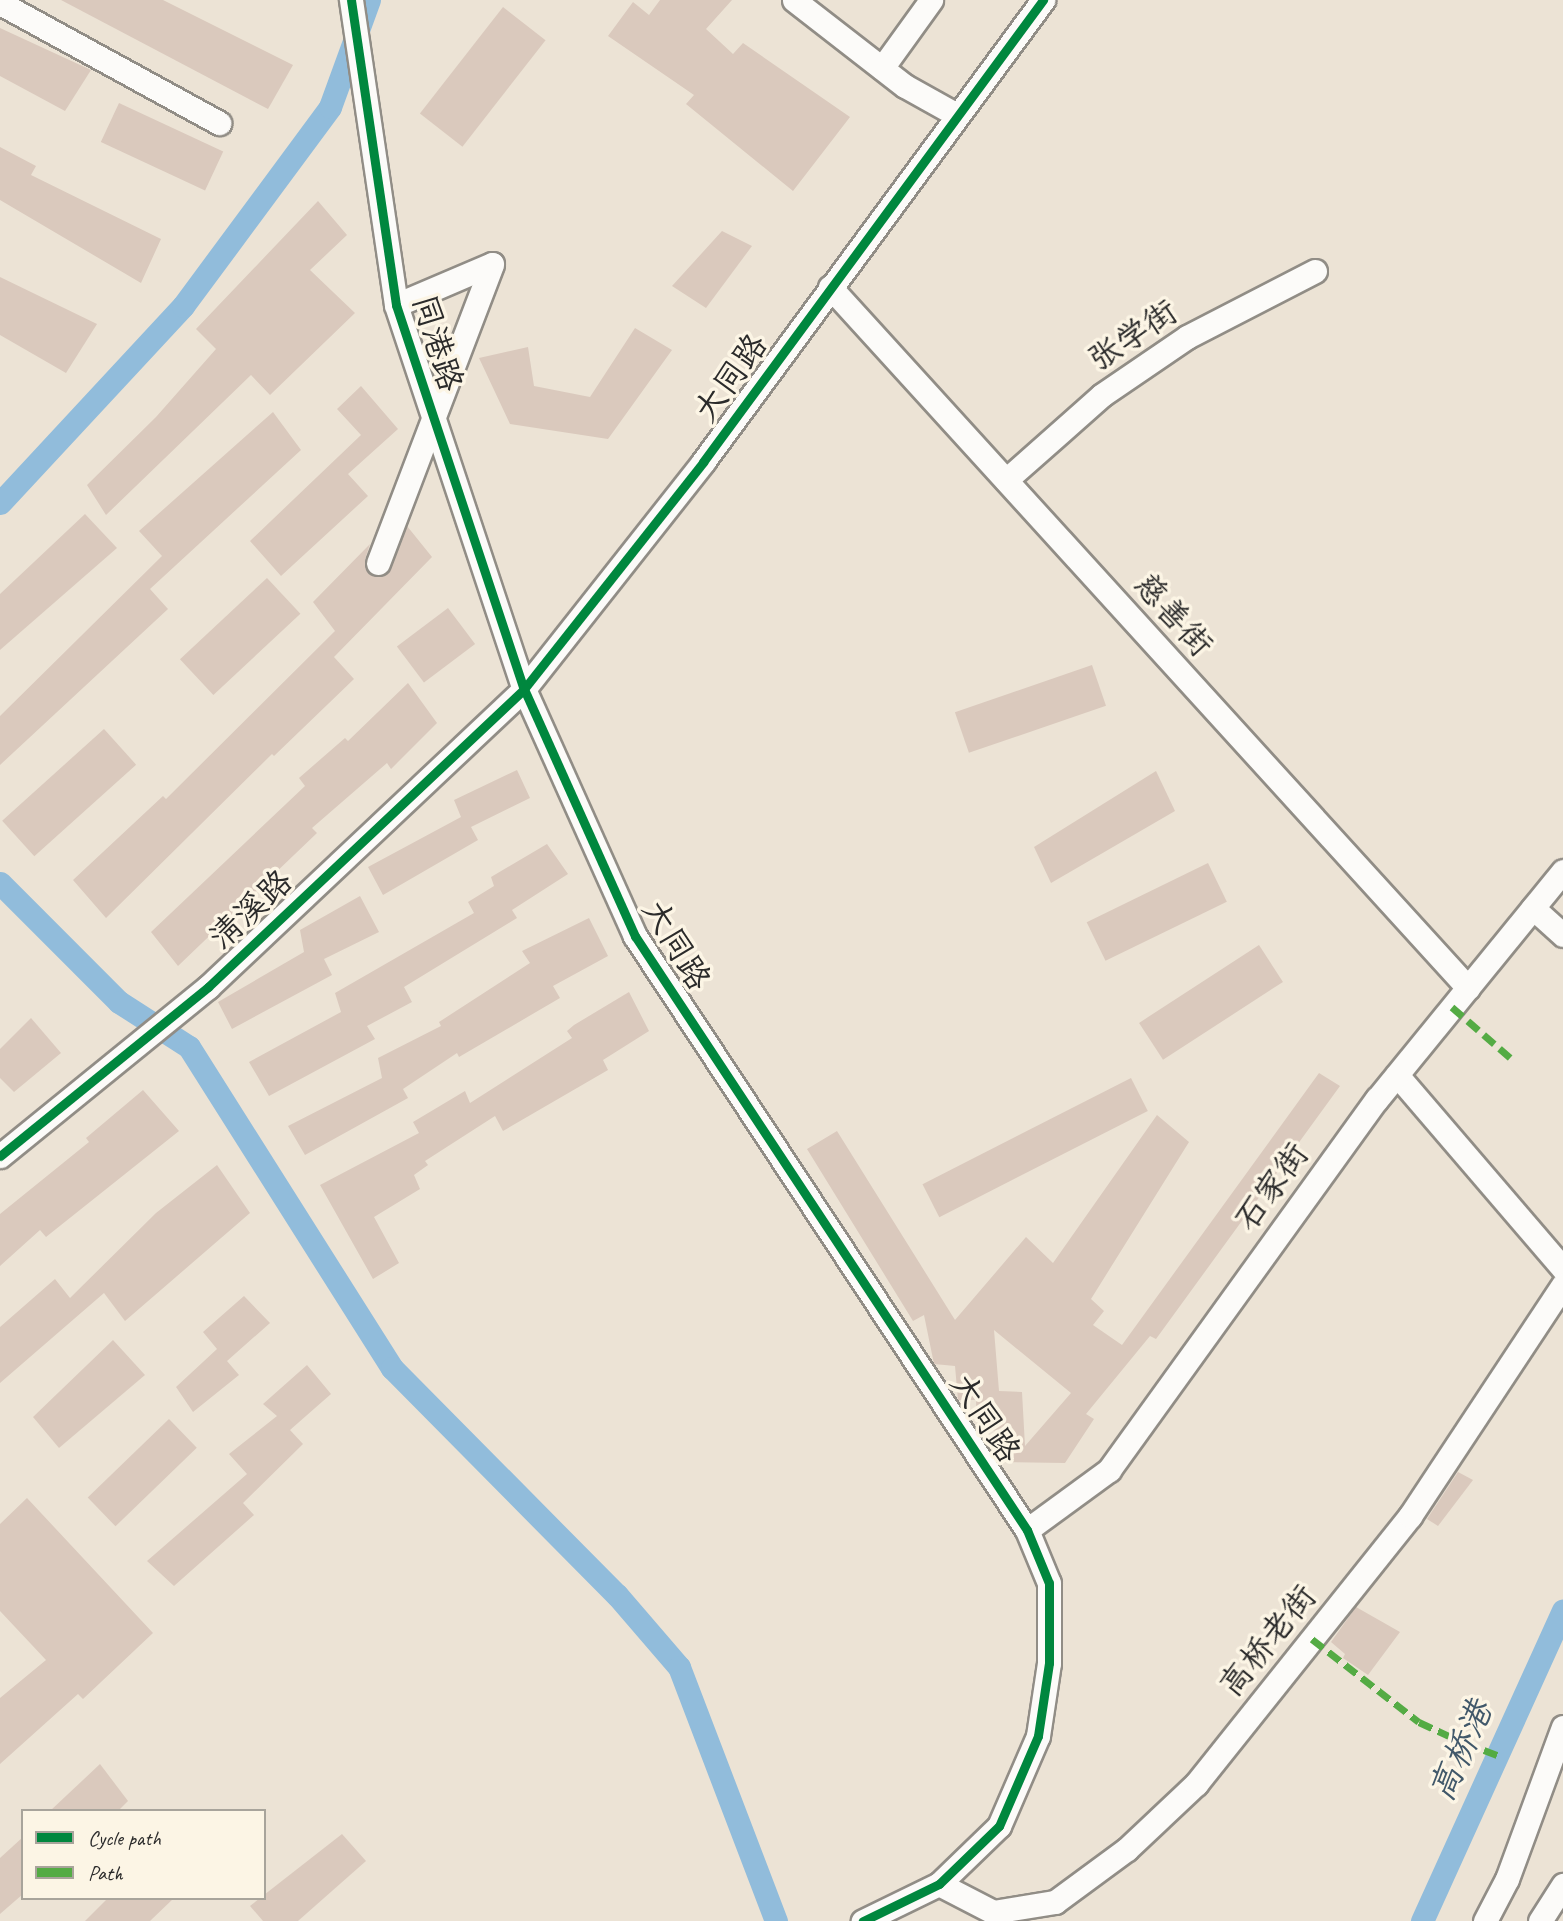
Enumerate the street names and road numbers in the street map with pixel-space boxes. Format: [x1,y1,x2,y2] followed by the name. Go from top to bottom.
[404,290,470,396] street label: 同港路
[1081,292,1185,380] street label: 张学街
[686,326,776,430] street label: 大同路
[1125,565,1221,665] street label: 慈善街
[201,862,301,958] street label: 清溪路
[634,892,718,998] street label: 大同路
[1227,1135,1317,1239] street label: 石家街
[941,1366,1029,1470] street label: 大同路
[1211,1577,1325,1705] street label: 高桥老街

